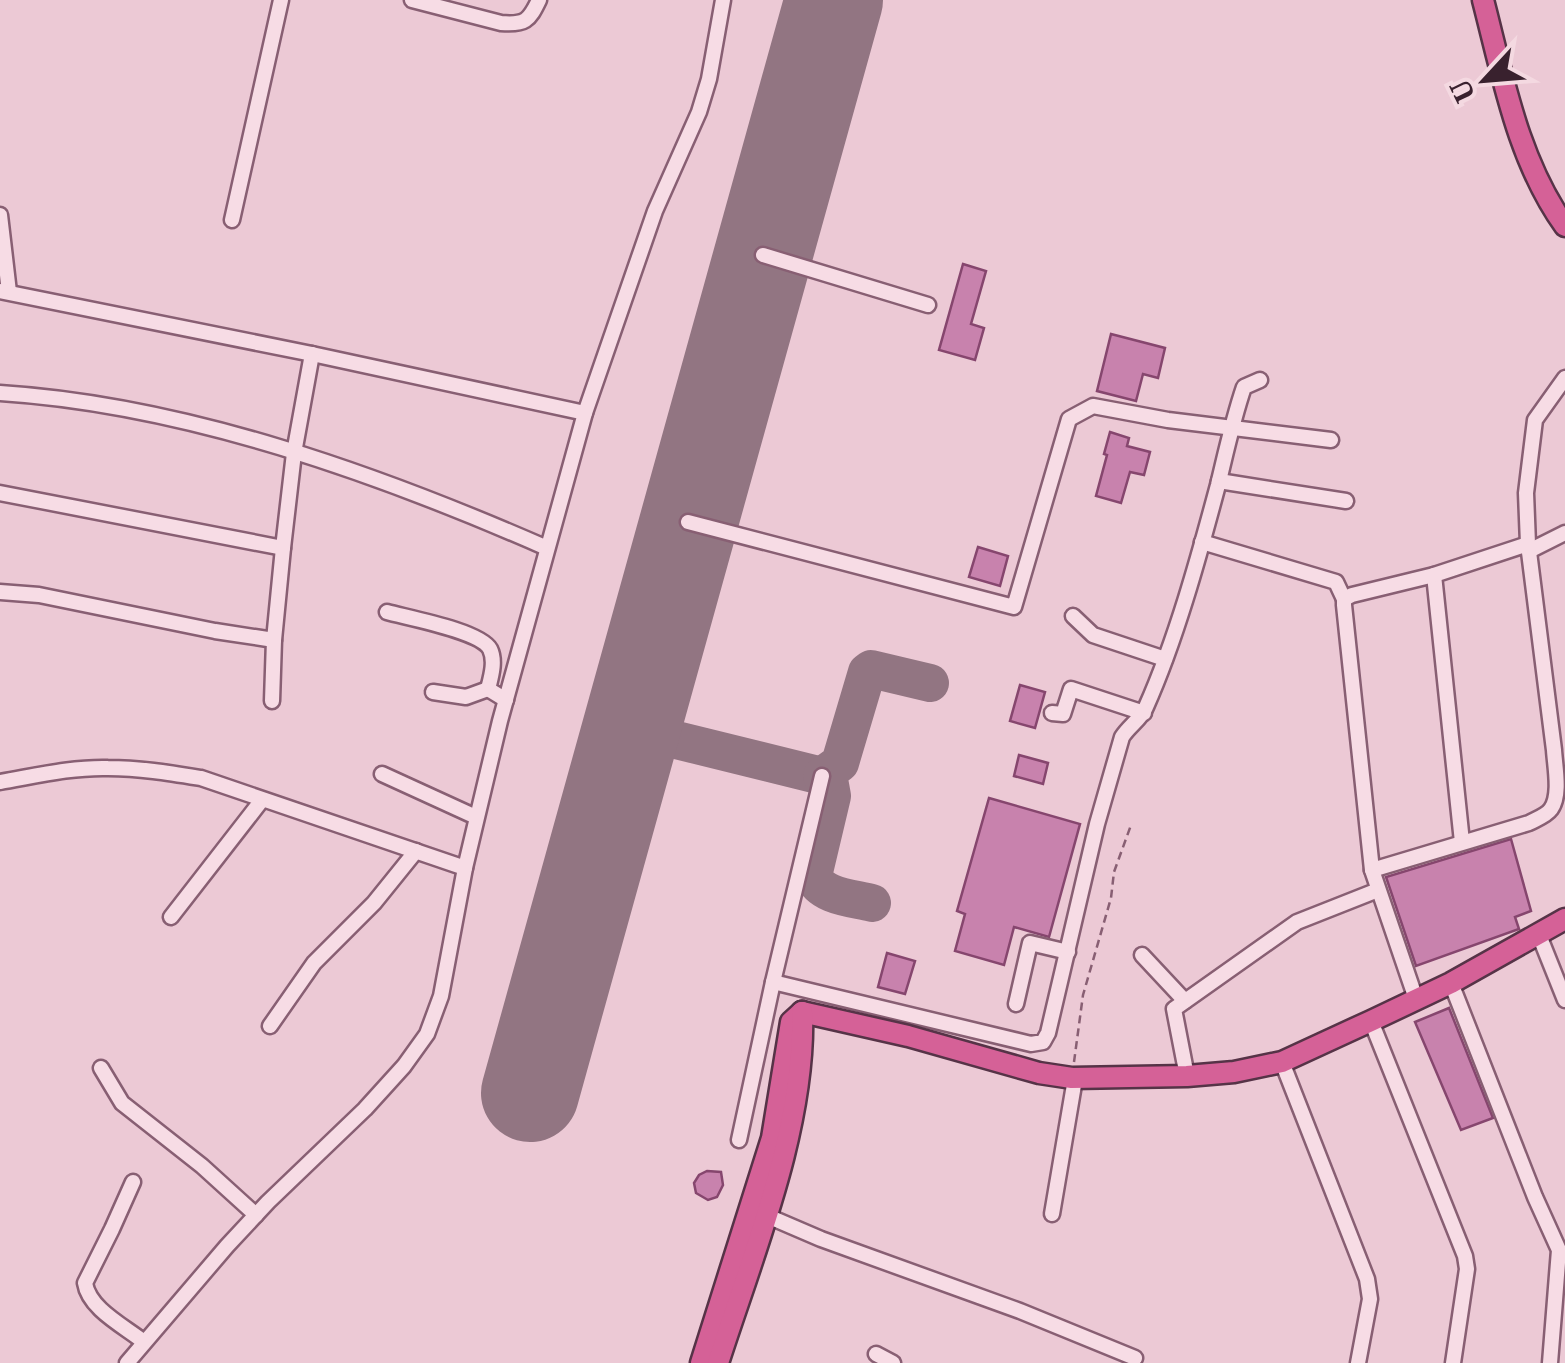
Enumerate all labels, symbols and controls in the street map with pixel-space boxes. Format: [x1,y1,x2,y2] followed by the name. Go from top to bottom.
[1435,30,1535,130] north arrow
[1440,74,1483,109] text: U

